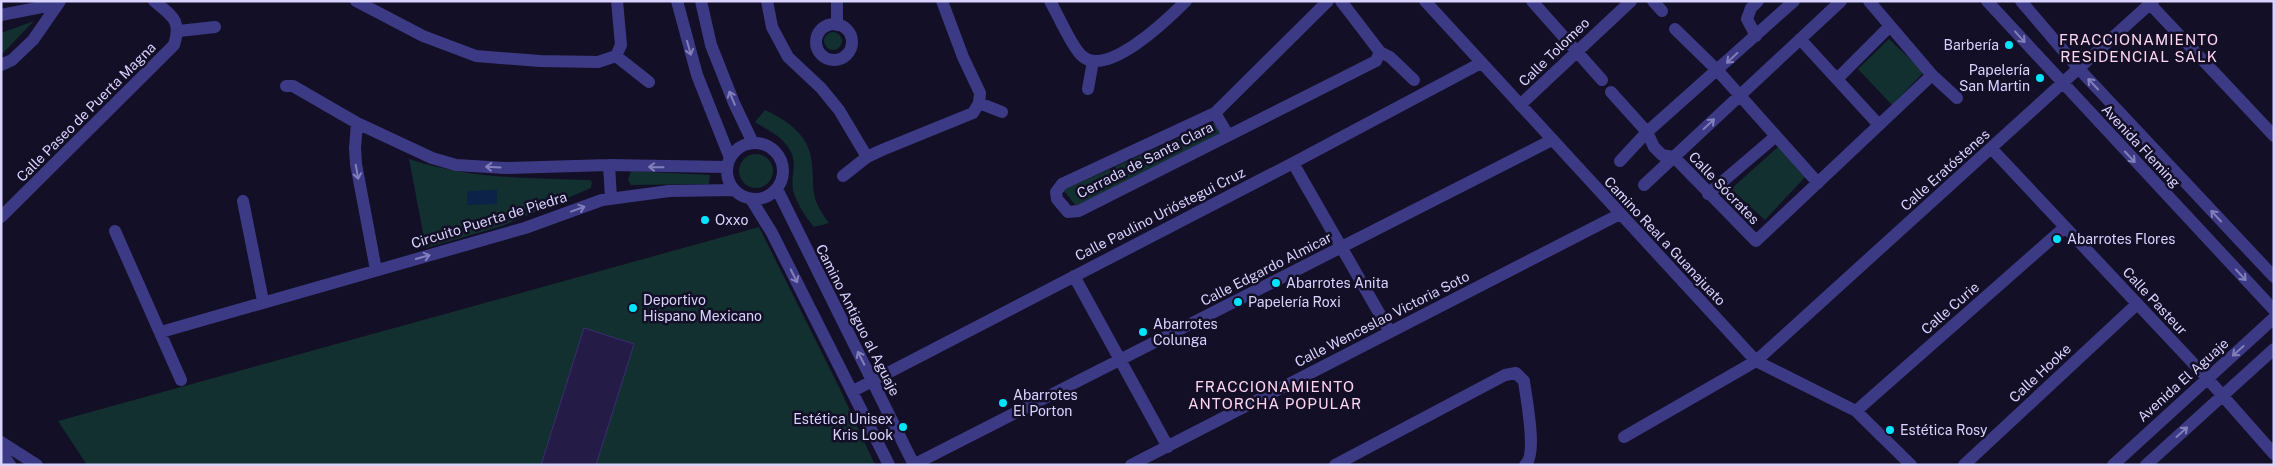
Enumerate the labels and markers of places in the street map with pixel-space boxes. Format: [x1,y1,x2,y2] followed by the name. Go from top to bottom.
[1944,37,1999,53] place label: Barbería
[2003,39,2015,51] marker: Barbería
[1959,62,2030,94] place label: Papelería San Martin
[2034,72,2046,84] marker: Papelería San Martin
[715,212,748,228] place label: Oxxo
[699,214,711,226] marker: Oxxo
[2067,231,2175,247] place label: Abarrotes Flores
[2051,233,2063,245] marker: Abarrotes Flores
[1286,275,1389,291] place label: Abarrotes Anita
[1270,277,1282,289] marker: Abarrotes Anita
[643,292,762,324] place label: Deportivo Hispano Mexicano
[1248,294,1341,310] place label: Papelería Roxi
[1232,296,1244,308] marker: Papelería Roxi
[627,302,639,314] marker: Deportivo Hispano Mexicano
[1153,316,1218,348] place label: Abarrotes Colunga
[1137,326,1149,338] marker: Abarrotes Colunga
[1013,387,1078,419] place label: Abarrotes El Porton
[997,397,1009,409] marker: Abarrotes El Porton
[793,411,893,443] place label: Estética Unisex Kris Look
[897,421,909,433] marker: Estética Unisex Kris Look
[1900,422,1988,438] place label: Estética Rosy
[1884,424,1896,436] marker: Estética Rosy

